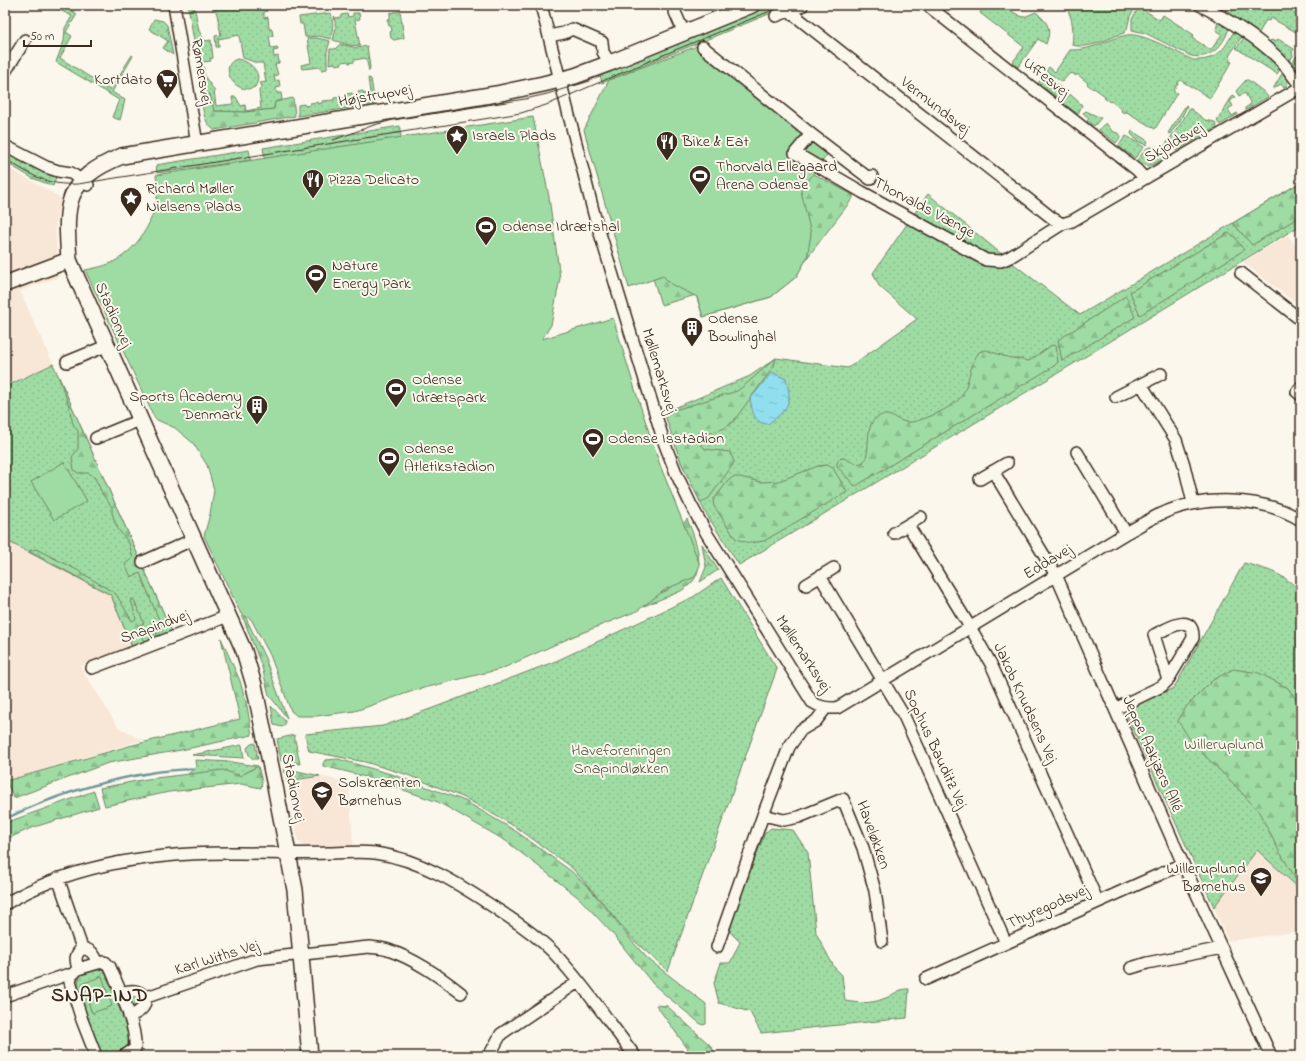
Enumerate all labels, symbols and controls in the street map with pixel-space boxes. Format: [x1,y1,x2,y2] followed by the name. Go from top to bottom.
[24,22,91,48] scale bar
[30,28,54,46] text: 50 m
[184,37,218,108] street label: Rømersvej
[1017,52,1075,105] street label: Uffesvej
[154,67,180,100] supermarket icon: Kortdato
[94,68,152,92] place label: Kortdato
[894,70,976,142] street label: Vermundsvej
[337,78,414,114] street label: Højstrupvej
[1140,116,1209,170] street label: Skjoldsvej
[444,123,470,156] place icon: Israels Plads
[472,124,556,148] place label: Israels Plads
[654,129,680,162] restaurant icon: Bike & Eat
[681,130,749,154] place label: Bike & Eat
[716,155,837,197] place label: Thorvald Ellegaard Arena Odense
[687,163,713,196] sports icon: Thorvald Ellegaard Arena Odense
[300,167,326,200] restaurant icon: Pizza Delicato
[328,168,419,192] place label: Pizza Delicato
[869,171,980,245] street label: Thorvalds Vænge
[146,177,242,219] place label: Richard Møller Nielsens Plads
[118,185,144,218] place icon: Richard Møller Nielsens Plads
[473,214,499,247] sports icon: Odense Idrætshal
[502,215,620,239] place label: Odense Idrætshal
[332,254,412,296] place label: Nature Energy Park
[303,262,329,295] sports icon: Nature Energy Park
[88,278,138,352] street label: Stadionvej
[707,307,777,349] place label: Odense Bowlinghal
[679,315,705,348] building icon: Odense Bowlinghal
[635,325,684,417] street label: Møllemarksvej
[412,368,487,410] place label: Odense Idrætspark
[383,376,409,409] sports icon: Odense Idrætspark
[129,385,243,427] place label: Sports Academy Denmark
[244,393,270,426] building icon: Sports Academy Denmark
[580,426,606,459] sports icon: Odense Isstadion
[608,427,724,451] place label: Odense Isstadion
[404,437,495,479] place label: Odense Atletikstadion
[376,445,402,478] sports icon: Odense Atletikstadion
[1019,538,1078,586] street label: Eddavej
[117,603,194,651] street label: Snapindvej
[769,610,838,698] street label: Møllemarksvej
[986,639,1064,768] street label: Jakob Knudsens Vej
[897,685,974,814] street label: Sophus Bauditz Vej
[1116,692,1189,817] street label: Jeppe Aakjærs Allé
[1184,733,1264,757] park label: Willeruplund
[571,739,671,781] park label: Haveforeningen Snapindløkken
[275,752,312,825] street label: Stadionvej
[337,771,421,813] place label: Solskrænten Børnehus
[309,779,335,812] school or university icon: Solskrænten Børnehus
[850,797,897,873] street label: Haveløkken
[1166,857,1246,899] place label: Willeruplund Børnehus
[1248,865,1274,898] school or university icon: Willeruplund Børnehus
[1003,878,1094,936] street label: Thyregodsvej
[172,934,263,982] street label: Karl Withs Vej
[51,982,149,1011] district label: SNAP-IND

